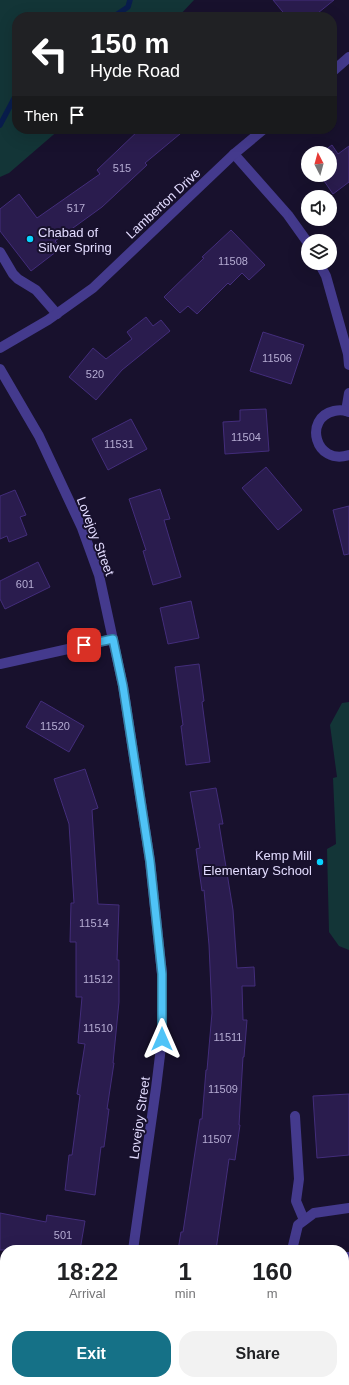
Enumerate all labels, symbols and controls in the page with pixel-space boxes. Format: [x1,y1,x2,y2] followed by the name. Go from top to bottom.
[24,28,76,80] icon: left
[90,28,169,59] text: 150 m
[90,61,180,81] text: Hyde Road
[66,104,88,126] icon: arrive
[24,107,58,124] text: Then
[301,146,337,182] north arrow
[301,146,337,270] map controls
[113,162,131,174] house number: 515
[123,165,204,242] street label: Lamberton Drive
[301,190,337,226] button: sound
[67,202,85,214] house number: 517
[38,225,112,255] place label: Chabad of Silver Spring
[25,234,35,244] marker: Chabad of Silver Spring
[301,234,337,270] button: layers
[218,255,248,267] house number: 11508
[262,352,292,364] house number: 11506
[86,368,104,380] house number: 520
[231,431,261,443] house number: 11504
[104,438,134,450] house number: 11531
[74,495,118,578] street label: Lovejoy Street
[16,578,34,590] house number: 601
[67,628,101,662] pin
[73,634,95,656] icon: arrive
[40,720,70,732] house number: 11520
[203,848,312,878] place label: Kemp Mill Elementary School
[315,857,325,867] marker: Kemp Mill Elementary School
[79,917,109,929] house number: 11514
[83,973,113,985] house number: 11512
[141,1018,183,1060] position arrow
[83,1022,113,1034] house number: 11510
[214,1031,242,1043] house number: 11511
[126,1075,153,1160] street label: Lovejoy Street
[208,1083,238,1095] house number: 11509
[202,1133,232,1145] house number: 11507
[54,1229,72,1241] house number: 501
[57,1258,118,1285] text: 18:22
[178,1258,192,1285] text: 1
[252,1258,292,1285] text: 160
[69,1286,106,1301] text: Arrival
[175,1286,196,1301] text: min
[267,1286,278,1301] text: m
[12,1331,171,1377] button: Exit
[179,1331,337,1377] button: Share

